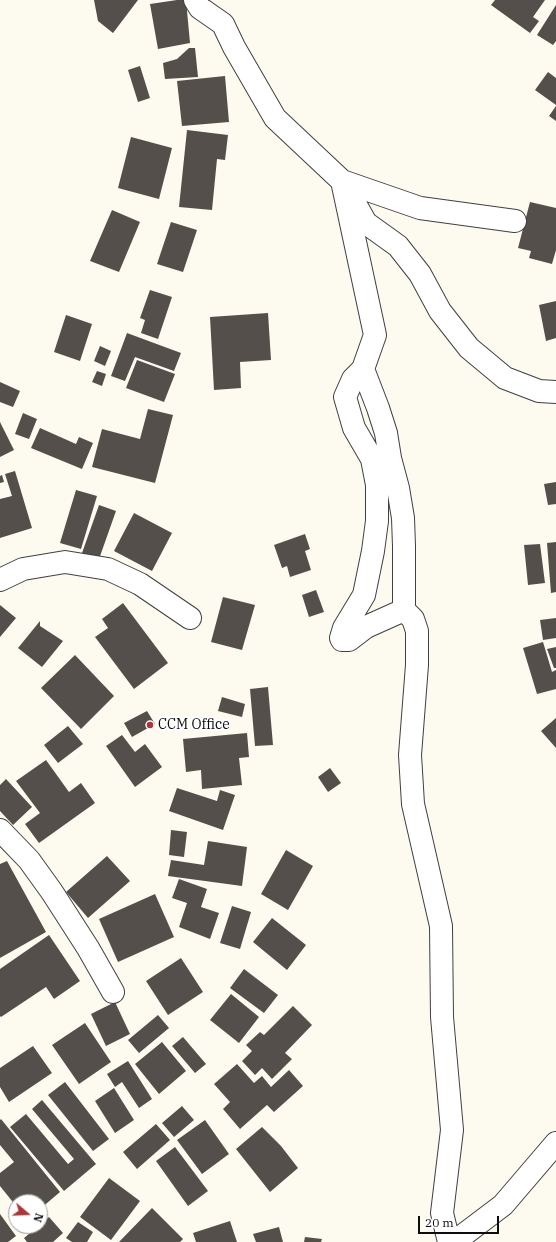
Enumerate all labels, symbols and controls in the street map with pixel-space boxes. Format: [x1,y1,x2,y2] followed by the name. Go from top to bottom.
[158,717,230,733] place label: CCM Office
[145,720,155,730] marker: CCM Office
[8,1194,48,1234] north arrow
[420,1208,501,1234] scale bar
[30,1211,46,1224] text: N
[425,1215,454,1230] text: 20 m

